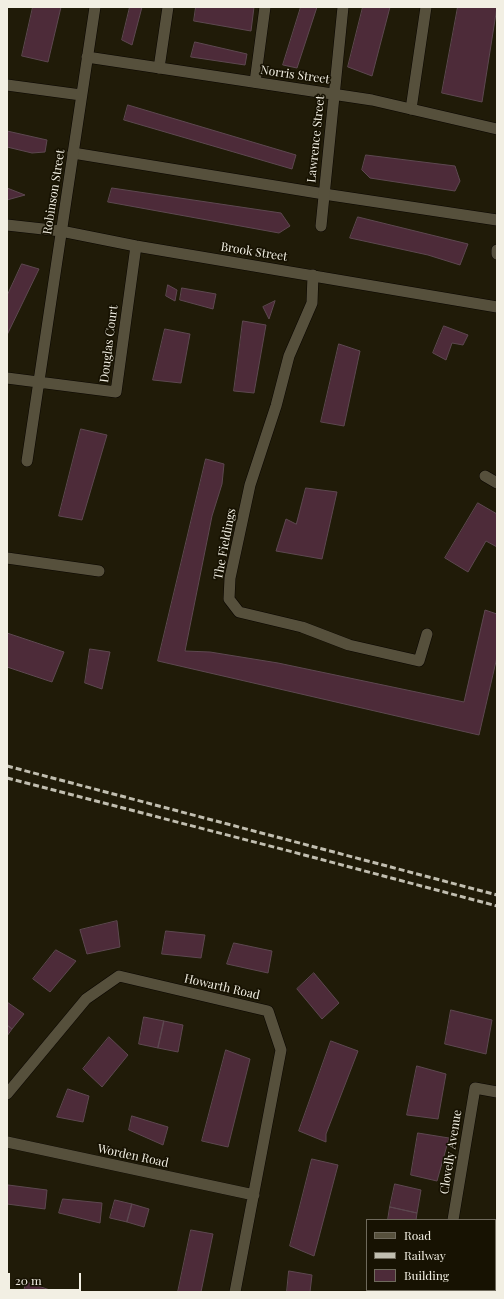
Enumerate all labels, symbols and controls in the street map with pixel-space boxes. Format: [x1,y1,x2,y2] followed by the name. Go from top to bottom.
[260,63,330,87] street label: Norris Street
[304,95,328,183] street label: Lawrence Street
[40,148,68,236] street label: Robinson Street
[220,240,288,264] street label: Brook Street
[97,305,121,383] street label: Douglas Court
[211,507,239,581] street label: The Fieldings
[183,971,261,1003] street label: Howarth Road
[437,1109,465,1195] street label: Clovelly Avenue
[96,1141,170,1171] street label: Worden Road
[366,1219,496,1291] legend
[404,1227,431,1243] text: Road
[404,1247,446,1263] text: Railway
[10,1265,83,1291] scale bar
[404,1267,449,1283] text: Building
[15,1272,42,1288] text: 20 m

